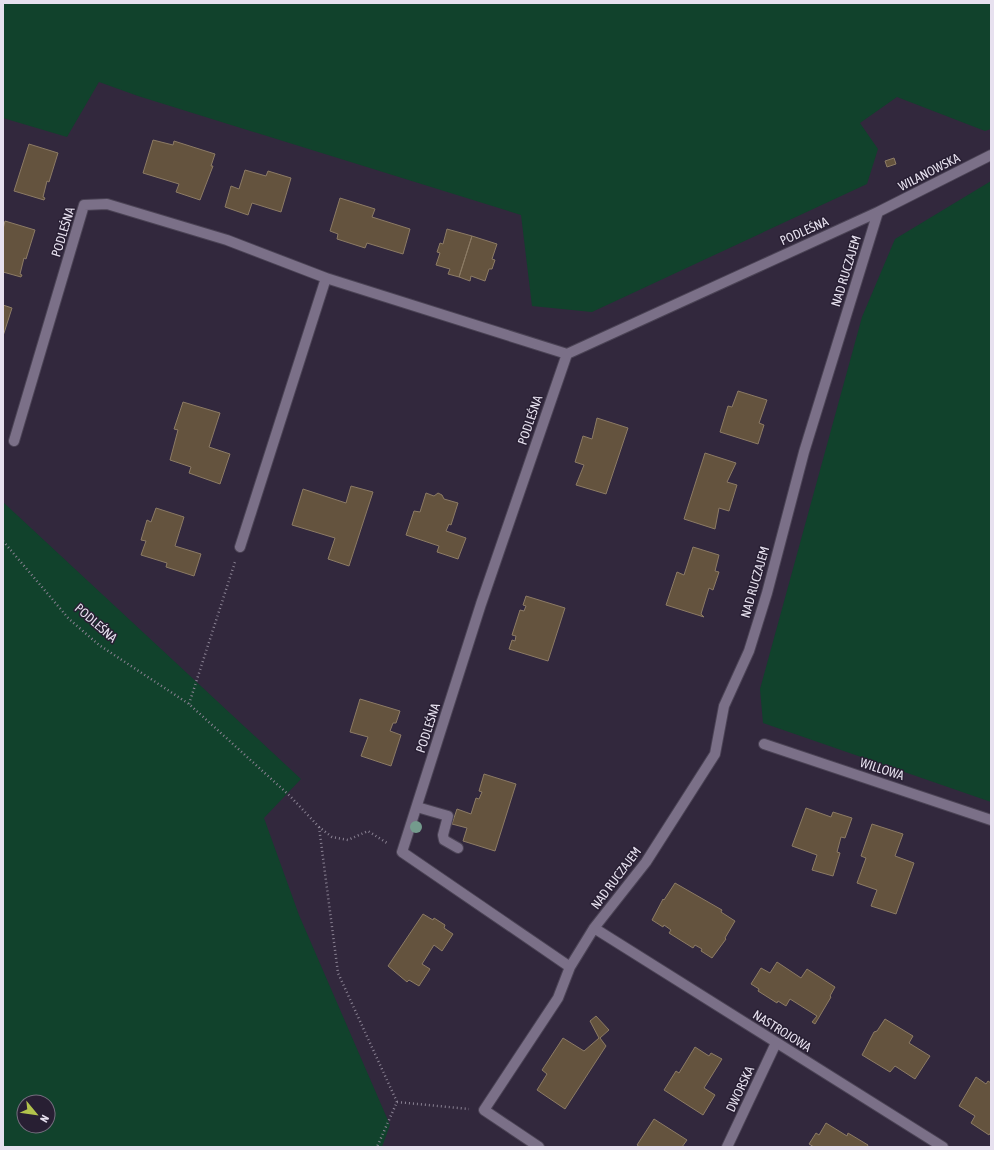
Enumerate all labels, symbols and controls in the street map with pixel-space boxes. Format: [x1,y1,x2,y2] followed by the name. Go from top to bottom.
[896,150,963,194] street label: WILANOWSKA
[48,205,78,259] street label: PODLEŚNA
[778,213,831,248] street label: PODLEŚNA
[828,234,864,308] street label: NAD RUCZAJEM
[515,393,546,447] street label: PODLEŚNA
[738,544,772,620] street label: NAD RUCZAJEM
[72,601,121,646] street label: PODLEŚNA
[413,701,443,755] street label: PODLEŚNA
[858,755,907,783] street label: WILLOWA
[588,844,644,912] street label: NAD RUCZAJEM
[750,1007,814,1055] street label: NASTROJOWA
[723,1063,757,1114] street label: DWORSKA
[16,1094,56,1134] north arrow
[38,1113,52,1125] text: N

